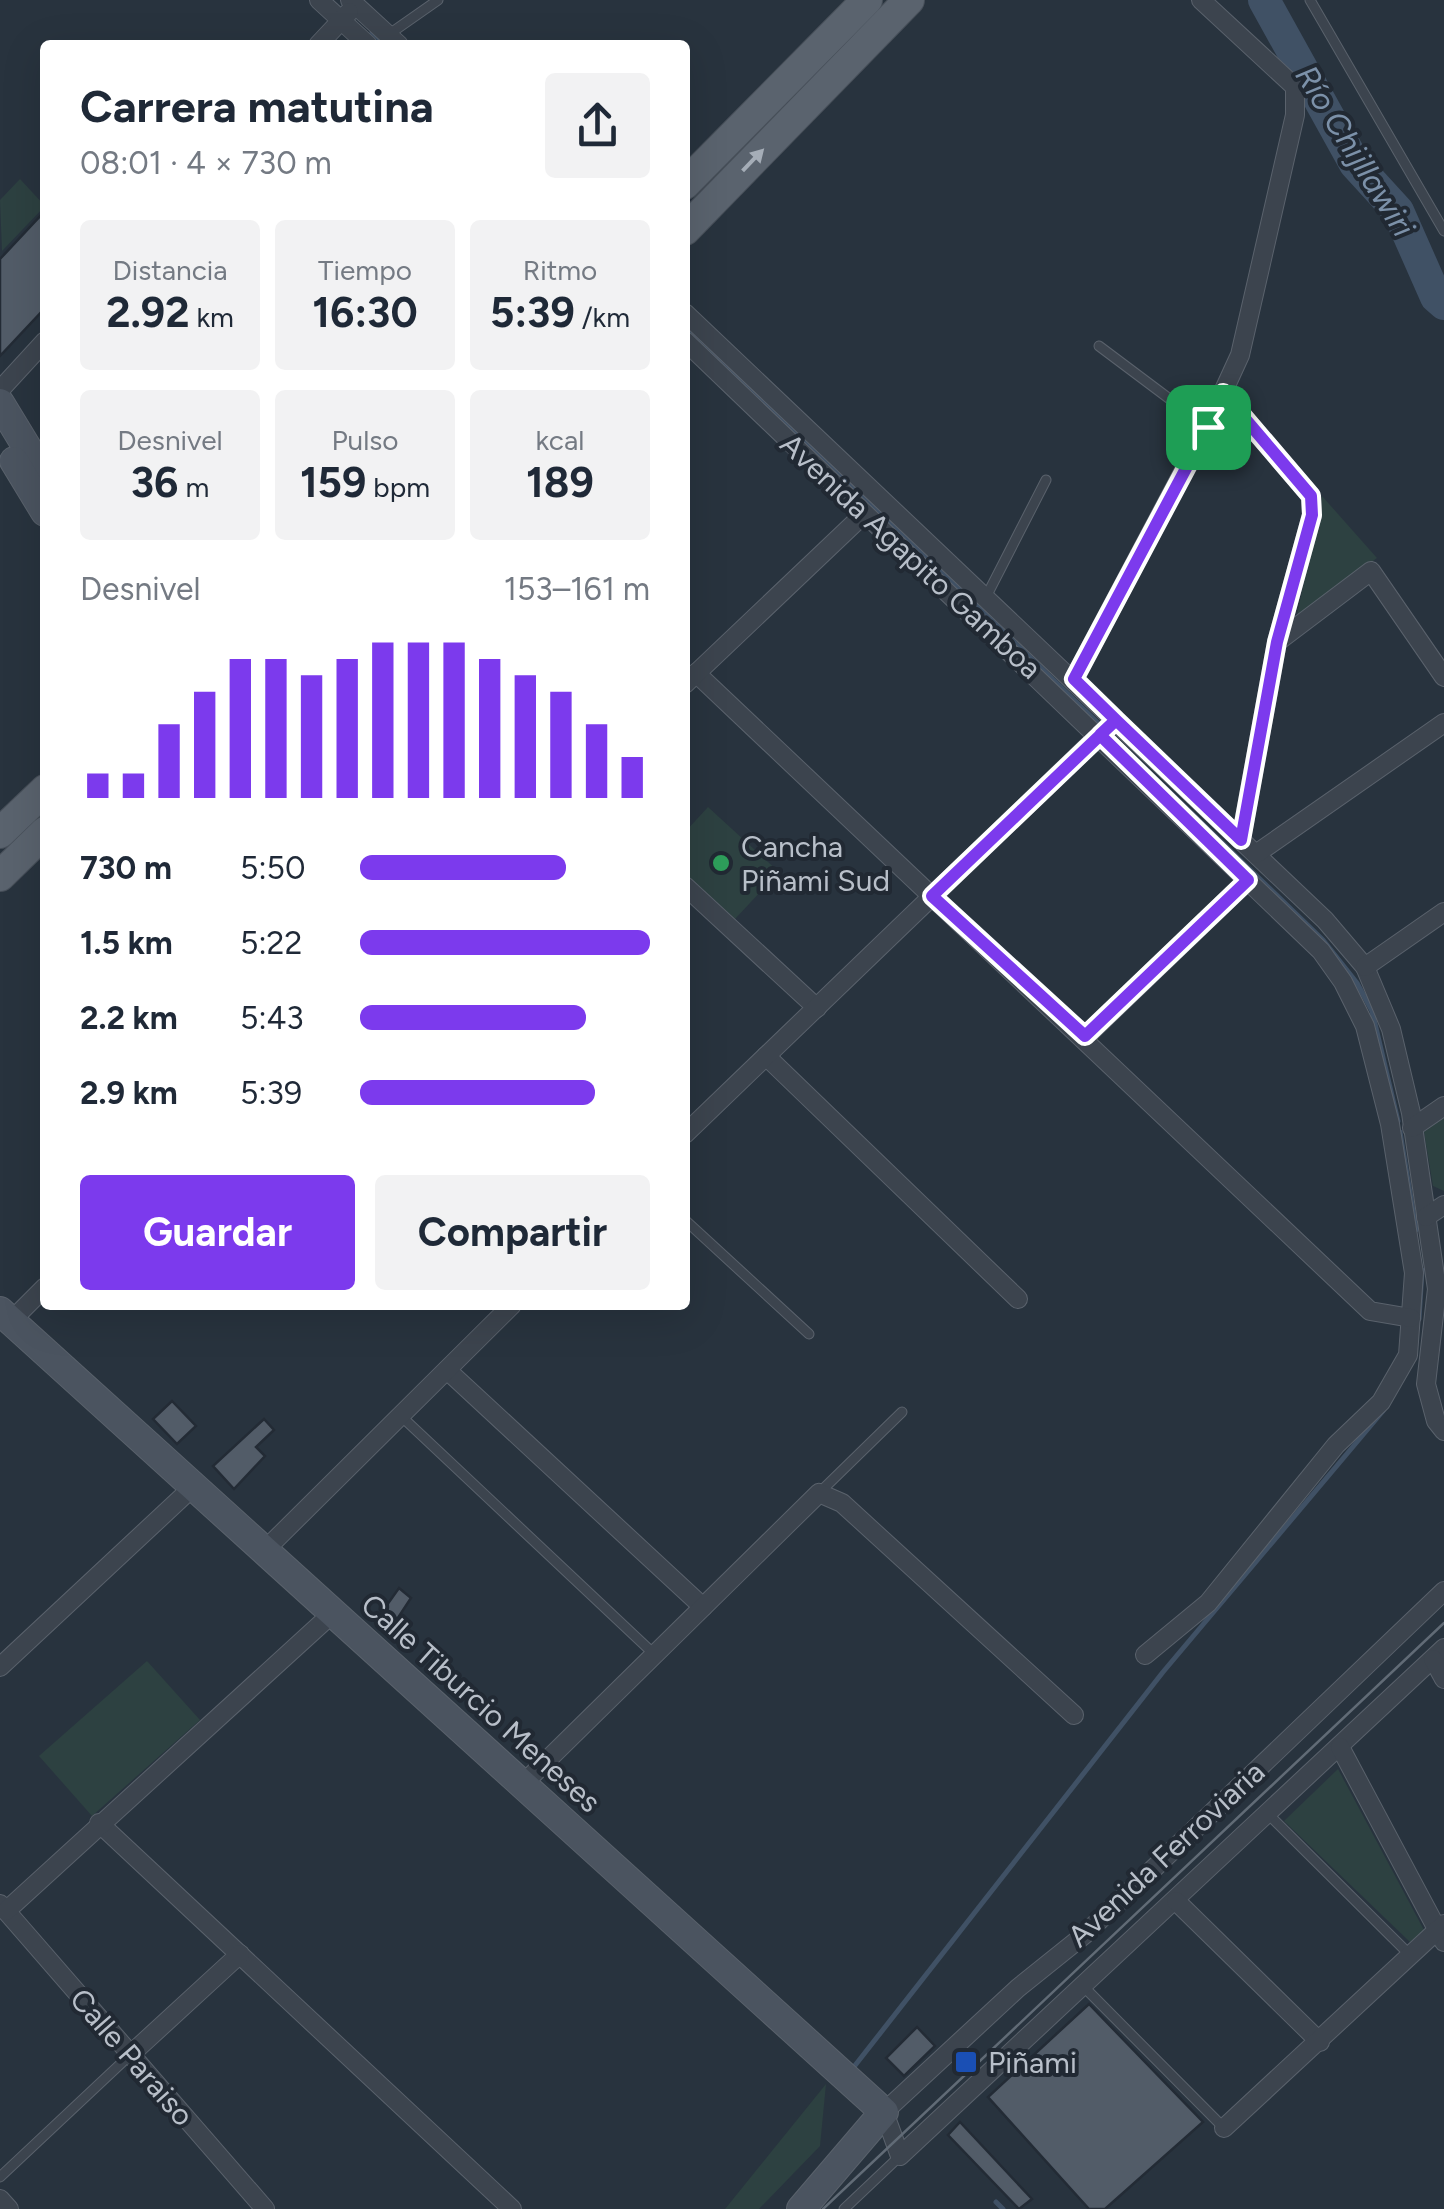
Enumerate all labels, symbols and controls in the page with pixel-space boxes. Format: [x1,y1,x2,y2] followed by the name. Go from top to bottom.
[1287,58,1423,244] water label: Río Chijllawiri
[545,73,650,178] button: share
[80,79,434,133] text: Carrera matutina
[80,144,332,182] text: 08:01 · 4 × 730 m
[741,149,765,173] one-way arrow
[112,253,228,287] text: Distancia
[318,253,412,287] text: Tiempo
[523,253,597,287] text: Ritmo
[106,287,190,338] text: 2.92
[312,287,418,338] text: 16:30
[490,287,575,338] text: 5:39
[190,300,234,334] text: km
[575,300,630,334] text: /km
[1166,385,1251,470] pin
[1181,400,1236,455] icon: arrive
[117,423,223,457] text: Desnivel
[331,423,399,457] text: Pulso
[536,423,584,457] text: kcal
[773,425,1049,687] street label: Avenida Agapito Gamboa
[131,457,178,508] text: 36
[300,457,366,508] text: 159
[526,457,594,508] text: 189
[178,470,209,504] text: m
[366,470,430,504] text: bpm
[80,570,200,608] text: Desnivel
[504,570,650,608] text: 153–161 m
[741,828,890,899] place label: Cancha Piñami Sud
[80,849,172,887] text: 730 m
[240,849,305,887] text: 5:50
[710,852,732,874] marker: Cancha Piñami Sud
[80,924,173,962] text: 1.5 km
[240,924,302,962] text: 5:22
[80,999,178,1037] text: 2.2 km
[240,999,304,1037] text: 5:43
[80,1074,178,1112] text: 2.9 km
[240,1074,302,1112] text: 5:39
[80,1175,355,1290] button: Guardar
[375,1175,650,1290] button: Compartir
[354,1586,608,1820] street label: Calle Tiburcio Meneses
[1060,1753,1272,1955] street label: Avenida Ferroviaria
[62,1981,202,2133] street label: Calle Paraiso
[988,2044,1077,2081] place label: Piñami
[953,2049,979,2075] marker: Piñami

